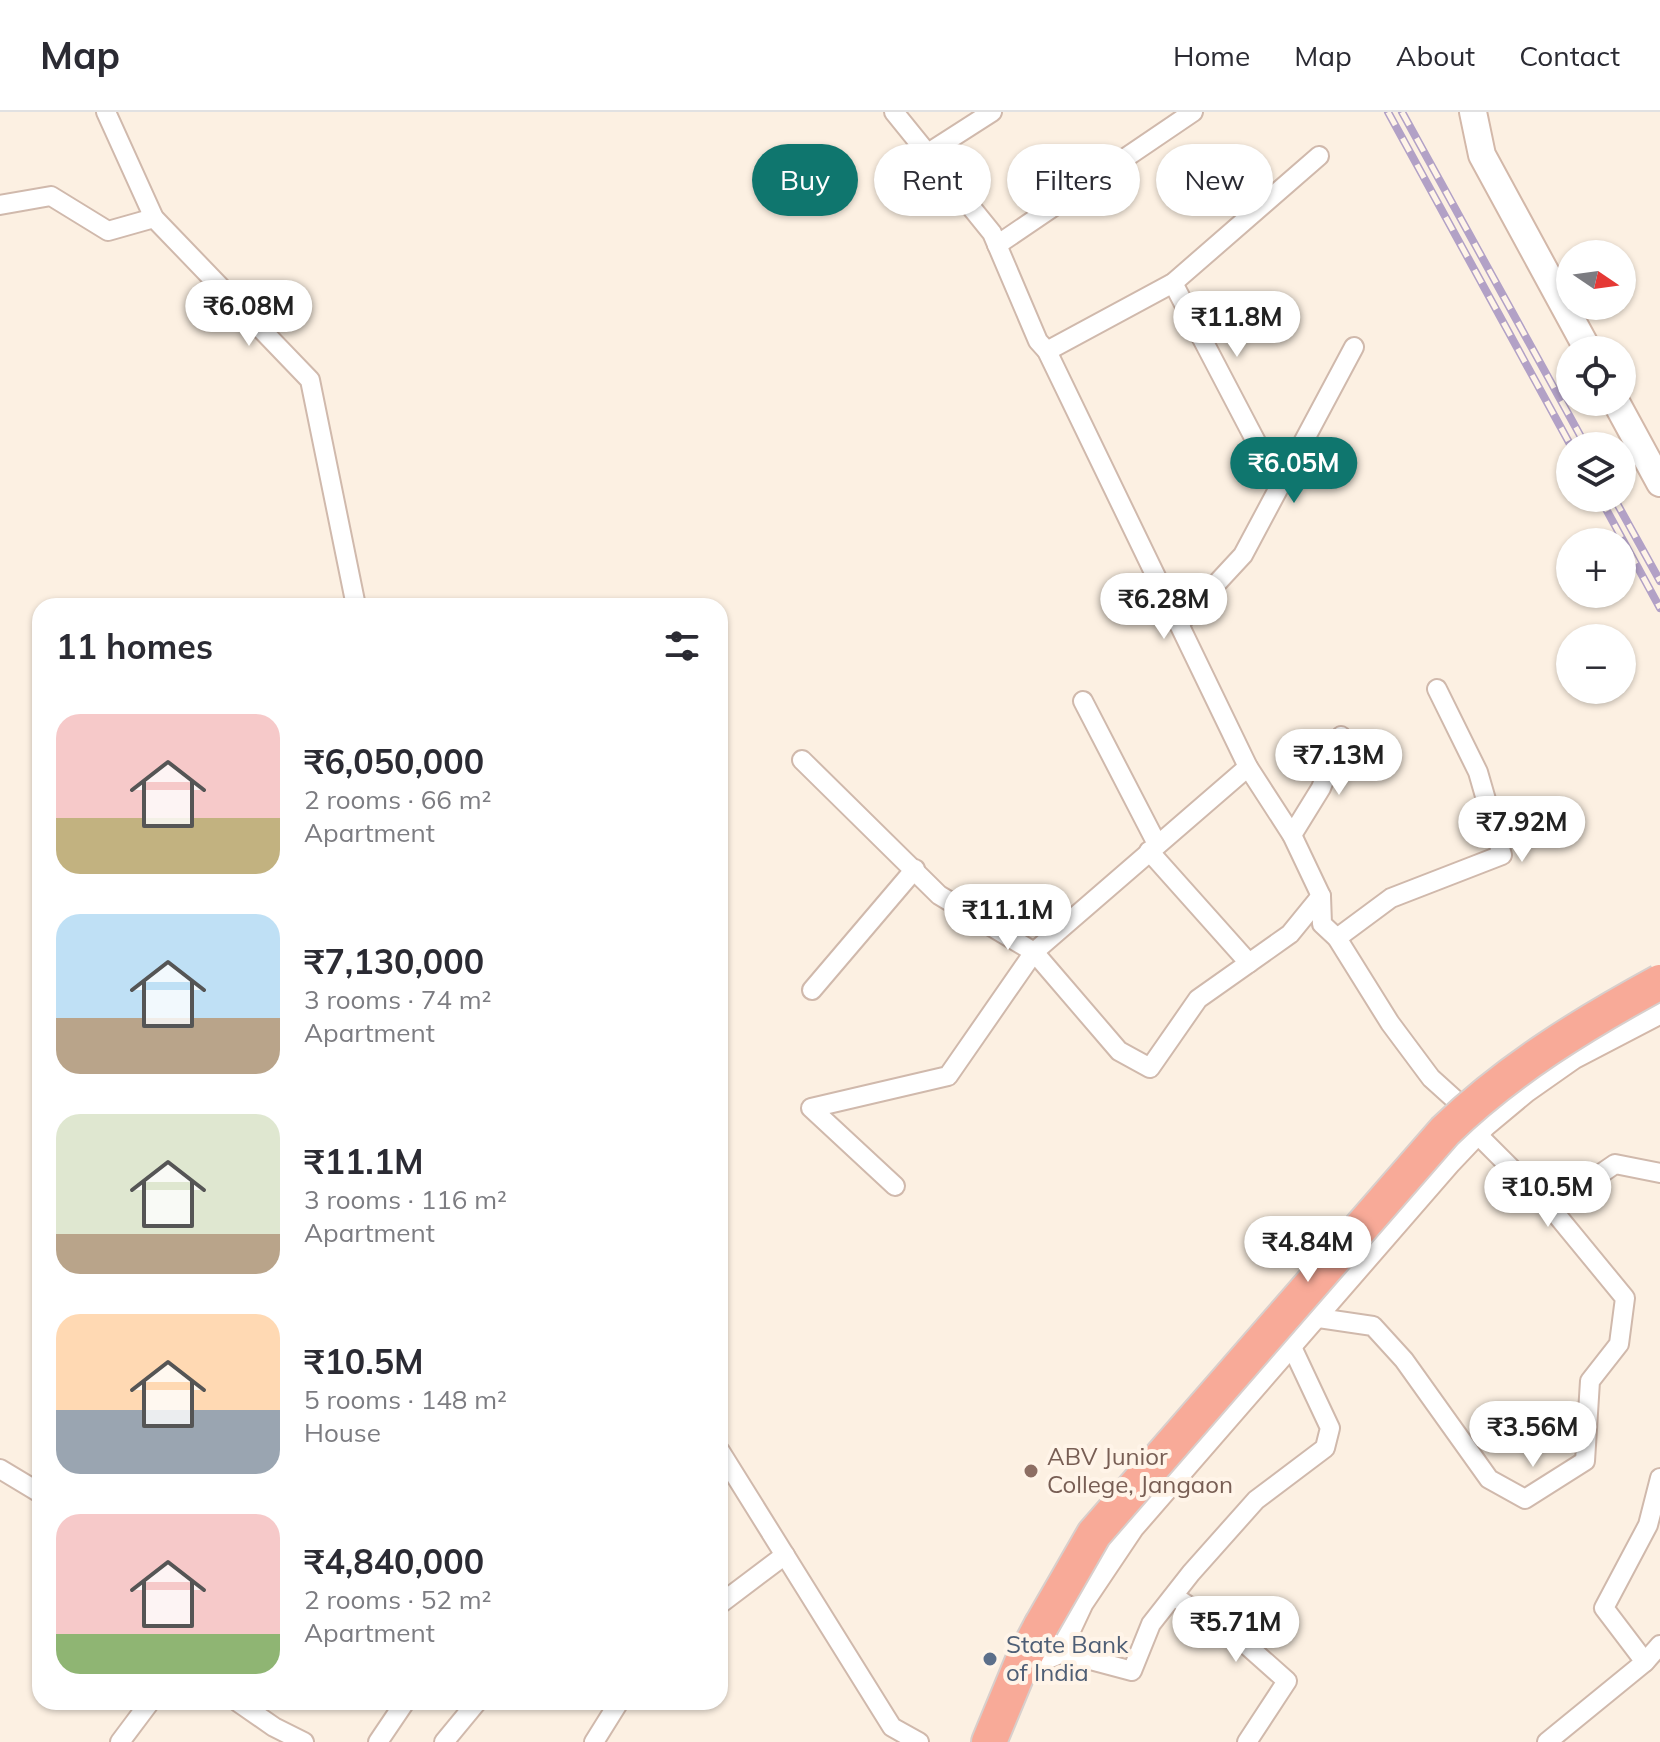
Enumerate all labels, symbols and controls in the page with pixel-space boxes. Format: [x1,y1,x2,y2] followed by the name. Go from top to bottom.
[40,31,120,79] text: Map
[1173,38,1250,73] text: Home
[1294,38,1352,73] text: Map
[1396,38,1475,73] text: About
[1519,38,1620,73] text: Contact
[752,144,858,216] chip: Buy
[874,144,991,216] chip: Rent
[1007,144,1140,216] chip: Filters
[1156,144,1273,216] chip: New
[1556,240,1636,320] north arrow
[1556,240,1636,704] map controls
[184,280,314,348] pin: ₹6.08M
[203,289,295,322] text: ₹6.08M
[1172,291,1302,359] pin: ₹11.8M
[1191,300,1283,333] text: ₹11.8M
[1556,336,1636,416] button: locate
[1556,432,1636,512] button: layers
[1229,437,1359,505] pin: ₹6.05M
[1248,446,1340,479] text: ₹6.05M
[1556,528,1636,608] button: +
[1099,573,1229,641] pin: ₹6.28M
[1118,582,1210,615] text: ₹6.28M
[660,624,704,668] icon: filters
[1556,624,1636,704] button: −
[56,625,213,668] text: 11 homes
[1274,729,1404,797] pin: ₹7.13M
[1293,738,1385,771] text: ₹7.13M
[304,740,484,783] text: ₹6,050,000
[120,746,216,842] icon: home
[304,783,491,816] text: 2 rooms · 66 m²
[1457,796,1587,864] pin: ₹7.92M
[1476,805,1568,838] text: ₹7.92M
[304,816,435,849] text: Apartment
[943,884,1073,952] pin: ₹11.1M
[962,893,1054,926] text: ₹11.1M
[304,940,484,983] text: ₹7,130,000
[120,946,216,1042] icon: home
[304,983,491,1016] text: 3 rooms · 74 m²
[304,1016,435,1049] text: Apartment
[304,1140,424,1183] text: ₹11.1M
[120,1146,216,1242] icon: home
[1483,1161,1613,1229] pin: ₹10.5M
[1502,1170,1594,1203] text: ₹10.5M
[304,1183,507,1216] text: 3 rooms · 116 m²
[304,1216,435,1249] text: Apartment
[1243,1216,1373,1284] pin: ₹4.84M
[1262,1225,1354,1258] text: ₹4.84M
[304,1340,424,1383] text: ₹10.5M
[120,1346,216,1442] icon: home
[304,1383,507,1416] text: 5 rooms · 148 m²
[1468,1401,1598,1469] pin: ₹3.56M
[1487,1410,1579,1443] text: ₹3.56M
[304,1416,381,1449] text: House
[1047,1441,1233,1499] place label: ABV Junior College, Jangaon
[1022,1462,1040,1480] marker: ABV Junior College, Jangaon
[304,1540,484,1583] text: ₹4,840,000
[120,1546,216,1642] icon: home
[304,1583,491,1616] text: 2 rooms · 52 m²
[1171,1596,1301,1664] pin: ₹5.71M
[1190,1605,1282,1638] text: ₹5.71M
[304,1616,435,1649] text: Apartment
[1006,1629,1129,1687] place label: State Bank of India
[981,1650,999,1668] marker: State Bank of India

